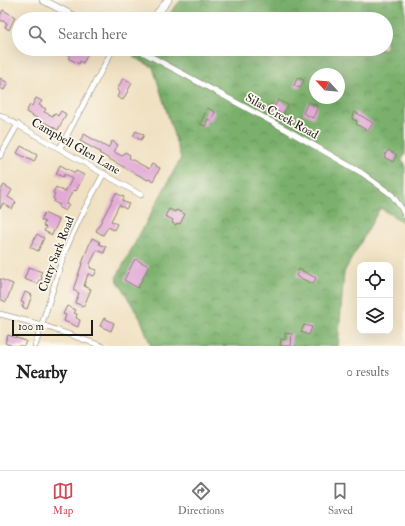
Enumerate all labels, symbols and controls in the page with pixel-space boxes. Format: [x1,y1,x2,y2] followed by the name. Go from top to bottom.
[12,12,393,56] search box
[26,23,48,45] icon: search
[58,25,127,44] text: Search here
[309,68,345,104] north arrow
[243,90,321,143] street label: Silas Creek Road
[29,115,123,178] street label: Campbell Glen Lane
[35,214,78,294] street label: Cutty Sark Road
[357,262,393,334] map controls
[357,262,393,298] button: locate
[357,298,393,334] button: layers
[12,318,93,337] scale bar
[18,320,44,333] text: 100 m
[16,362,67,383] text: Nearby
[346,364,389,380] text: 0 results
[52,480,74,517] tab: Map
[178,480,224,517] tab: Directions
[328,480,353,517] tab: Saved

